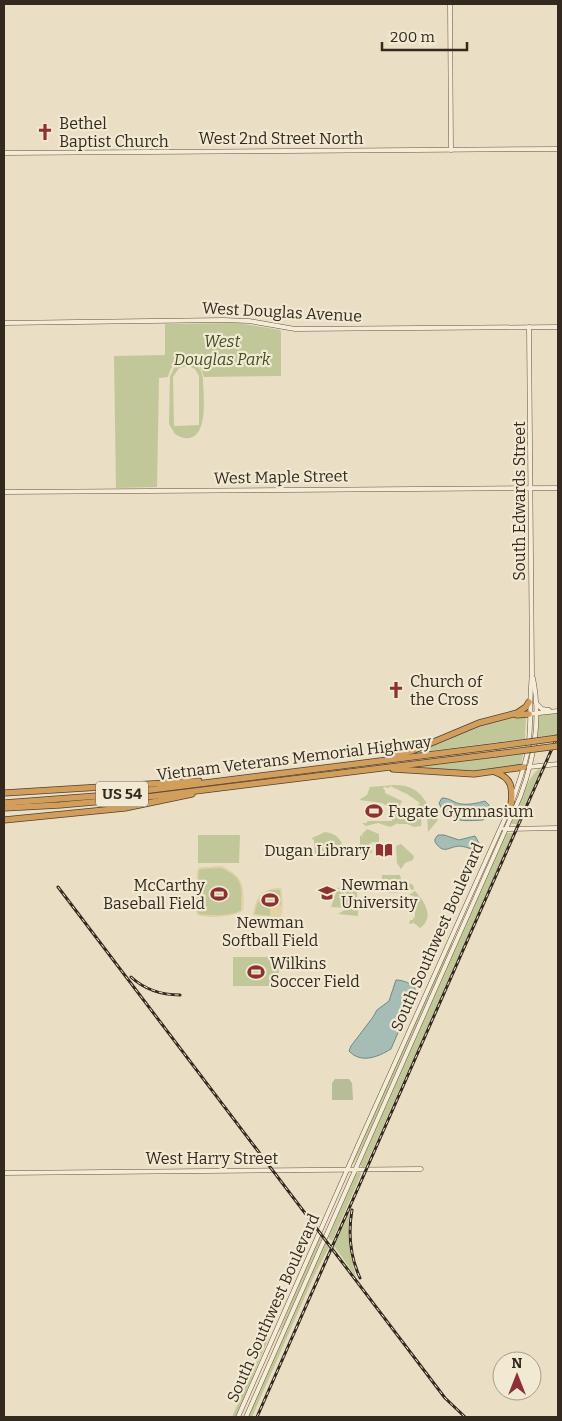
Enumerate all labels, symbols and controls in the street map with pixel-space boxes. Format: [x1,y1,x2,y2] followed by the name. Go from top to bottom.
[382,20,467,52] scale bar
[390,28,435,46] text: 200 m
[59,114,169,151] place label: Bethel Baptist Church
[35,122,55,142] church icon: Bethel Baptist Church
[199,129,363,148] street label: West 2nd Street North
[202,298,362,326] street label: West Douglas Avenue
[174,332,271,369] park label: West Douglas Park
[510,421,529,581] street label: South Edwards Street
[214,466,349,488] street label: West Maple Street
[410,672,484,709] place label: Church of the Cross
[386,680,406,700] church icon: Church of the Cross
[156,732,433,784] street label: Vietnam Veterans Memorial Highway
[96,782,148,806] road number: US 54
[364,801,384,821] sports icon: Fugate Gymnasium
[388,802,533,821] place label: Fugate Gymnasium
[387,839,487,1034] street label: South Southwest Boulevard
[374,840,394,860] library icon: Dugan Library
[264,841,371,860] place label: Dugan Library
[341,875,418,912] place label: Newman University
[103,876,206,913] place label: McCarthy Baseball Field
[317,883,337,903] school or university icon: Newman University
[209,884,229,904] sports icon: McCarthy Baseball Field
[260,890,280,910] sports icon: Newman Softball Field
[222,913,319,950] place label: Newman Softball Field
[270,954,360,991] place label: Wilkins Soccer Field
[246,962,266,982] sports icon: Wilkins Soccer Field
[146,1149,279,1168] street label: West Harry Street
[223,1210,323,1405] street label: South Southwest Boulevard
[492,1351,542,1401] north arrow
[512,1355,523,1372] text: N

